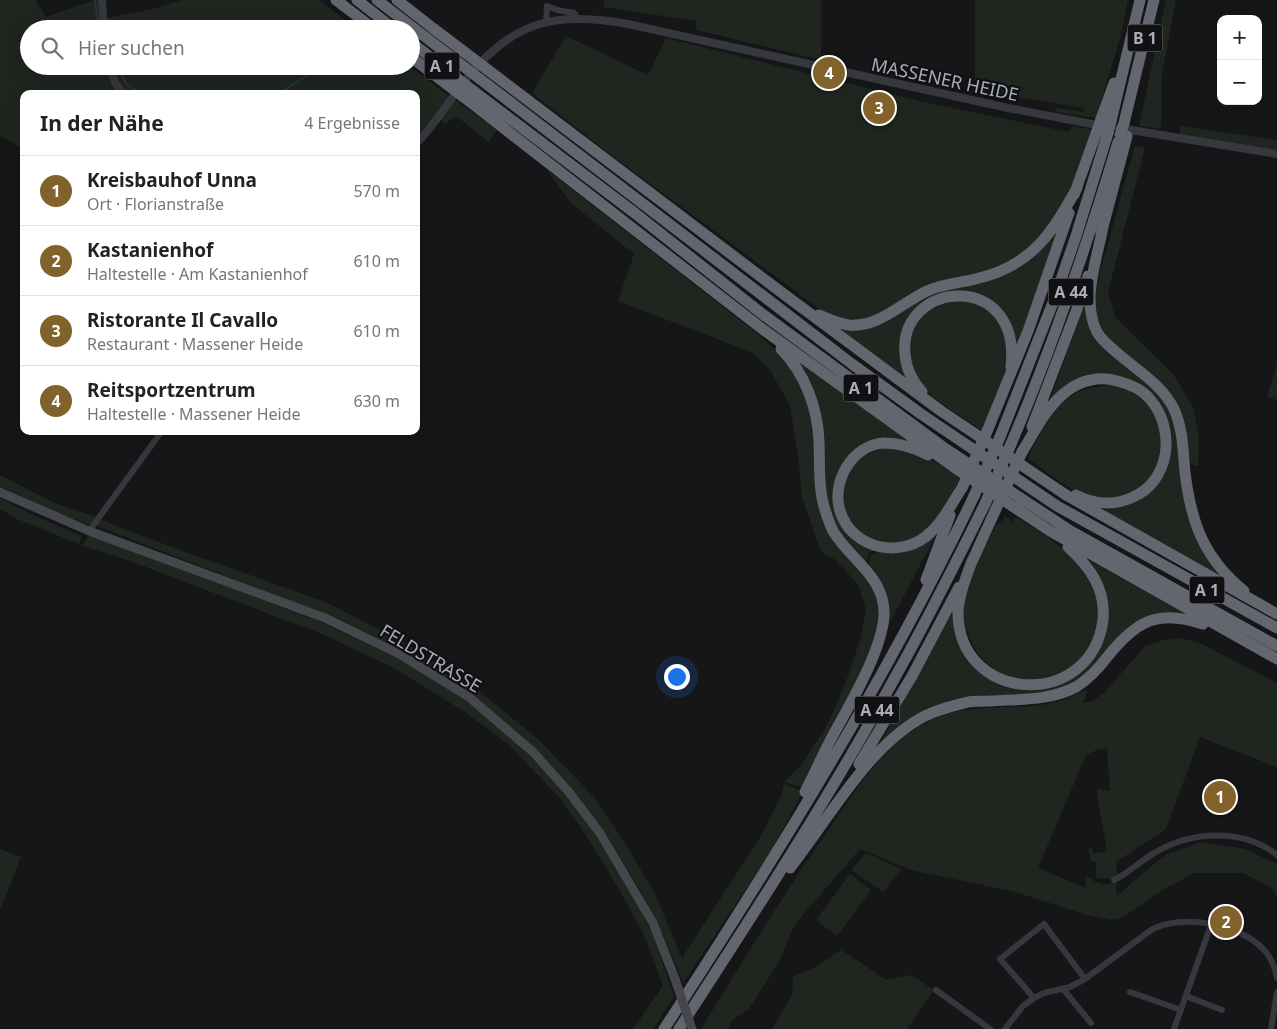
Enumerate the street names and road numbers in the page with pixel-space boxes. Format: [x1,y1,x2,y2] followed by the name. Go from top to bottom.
[1128,24,1162,52] road number: B 1
[424,52,460,80] road number: A 1
[869,52,1021,106] street label: MASSENER HEIDE
[1048,278,1094,306] road number: A 44
[844,374,878,402] road number: A 1
[1190,576,1224,604] road number: A 1
[376,618,486,698] street label: FELDSTRASSE
[854,696,900,724] road number: A 44

